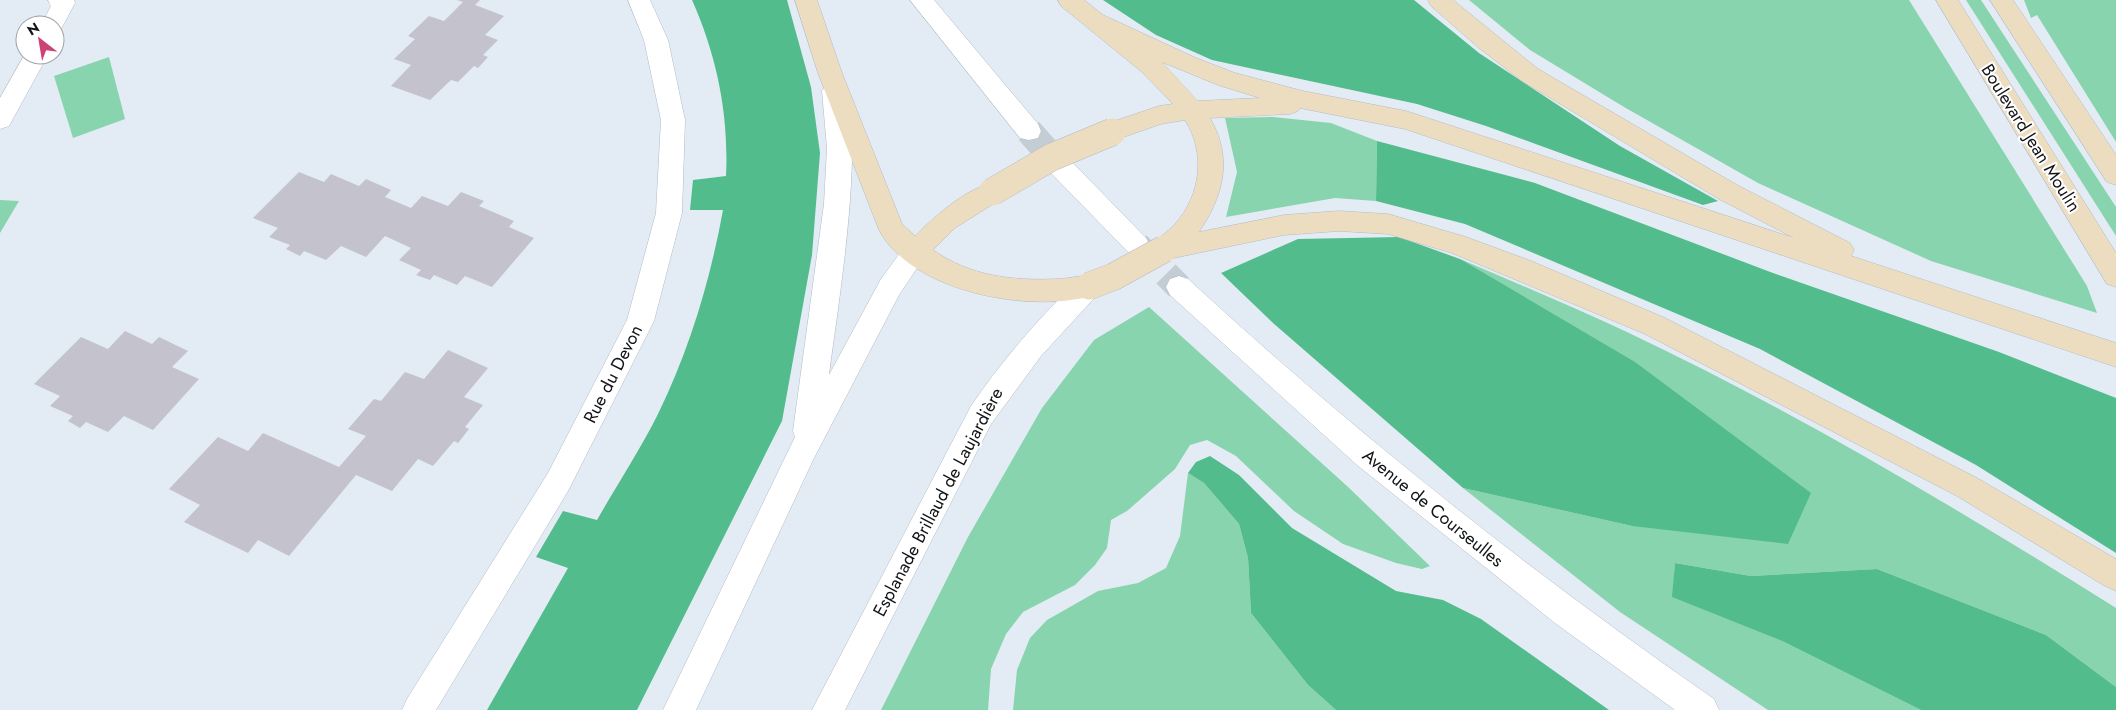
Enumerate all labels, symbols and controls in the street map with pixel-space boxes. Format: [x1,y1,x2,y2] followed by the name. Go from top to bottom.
[15,15,65,65] north arrow
[23,17,43,40] text: N
[1975,59,2087,217] street label: Boulevard Jean Moulin
[577,320,649,428] street label: Rue du Devon
[866,383,1010,621] street label: Esplanade Brillaud de Laujardière
[1357,443,1509,573] street label: Avenue de Courseulles

